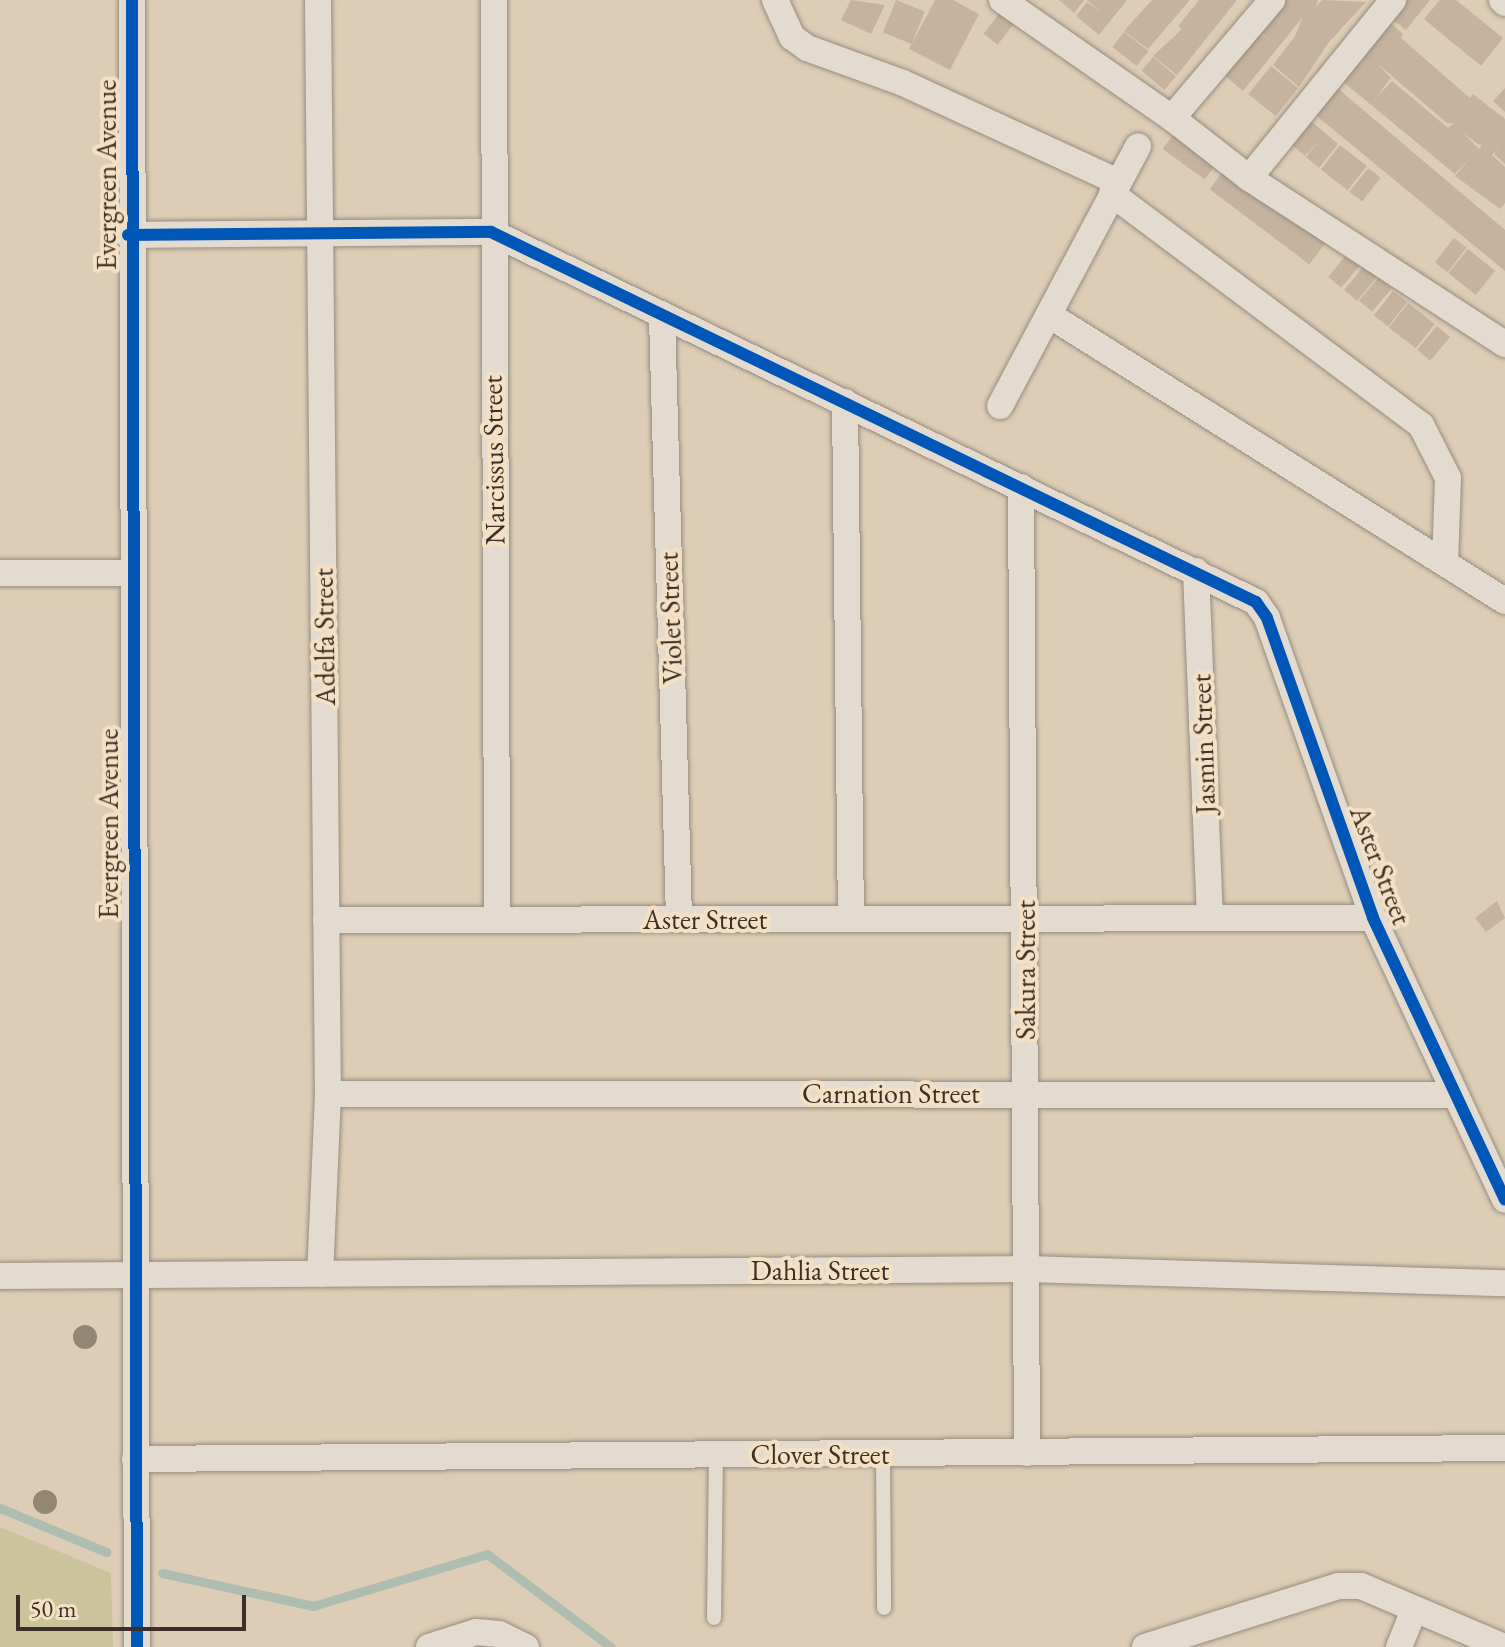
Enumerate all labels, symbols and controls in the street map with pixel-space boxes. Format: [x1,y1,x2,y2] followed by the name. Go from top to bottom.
[89,80,123,270] street label: Evergreen Avenue
[475,375,511,545] street label: Narcissus Street
[651,551,689,685] street label: Violet Street
[306,568,342,706] street label: Adelfa Street
[1184,673,1222,815] street label: Jasmin Street
[91,729,125,919] street label: Evergreen Avenue
[1343,801,1419,929] street label: Aster Street
[1008,900,1042,1040] street label: Sakura Street
[643,902,767,936] street label: Aster Street
[802,1076,980,1110] street label: Carnation Street
[751,1253,889,1287] street label: Dahlia Street
[751,1437,889,1471] street label: Clover Street
[20,1579,250,1629] scale bar
[30,1593,77,1624] text: 50 m

